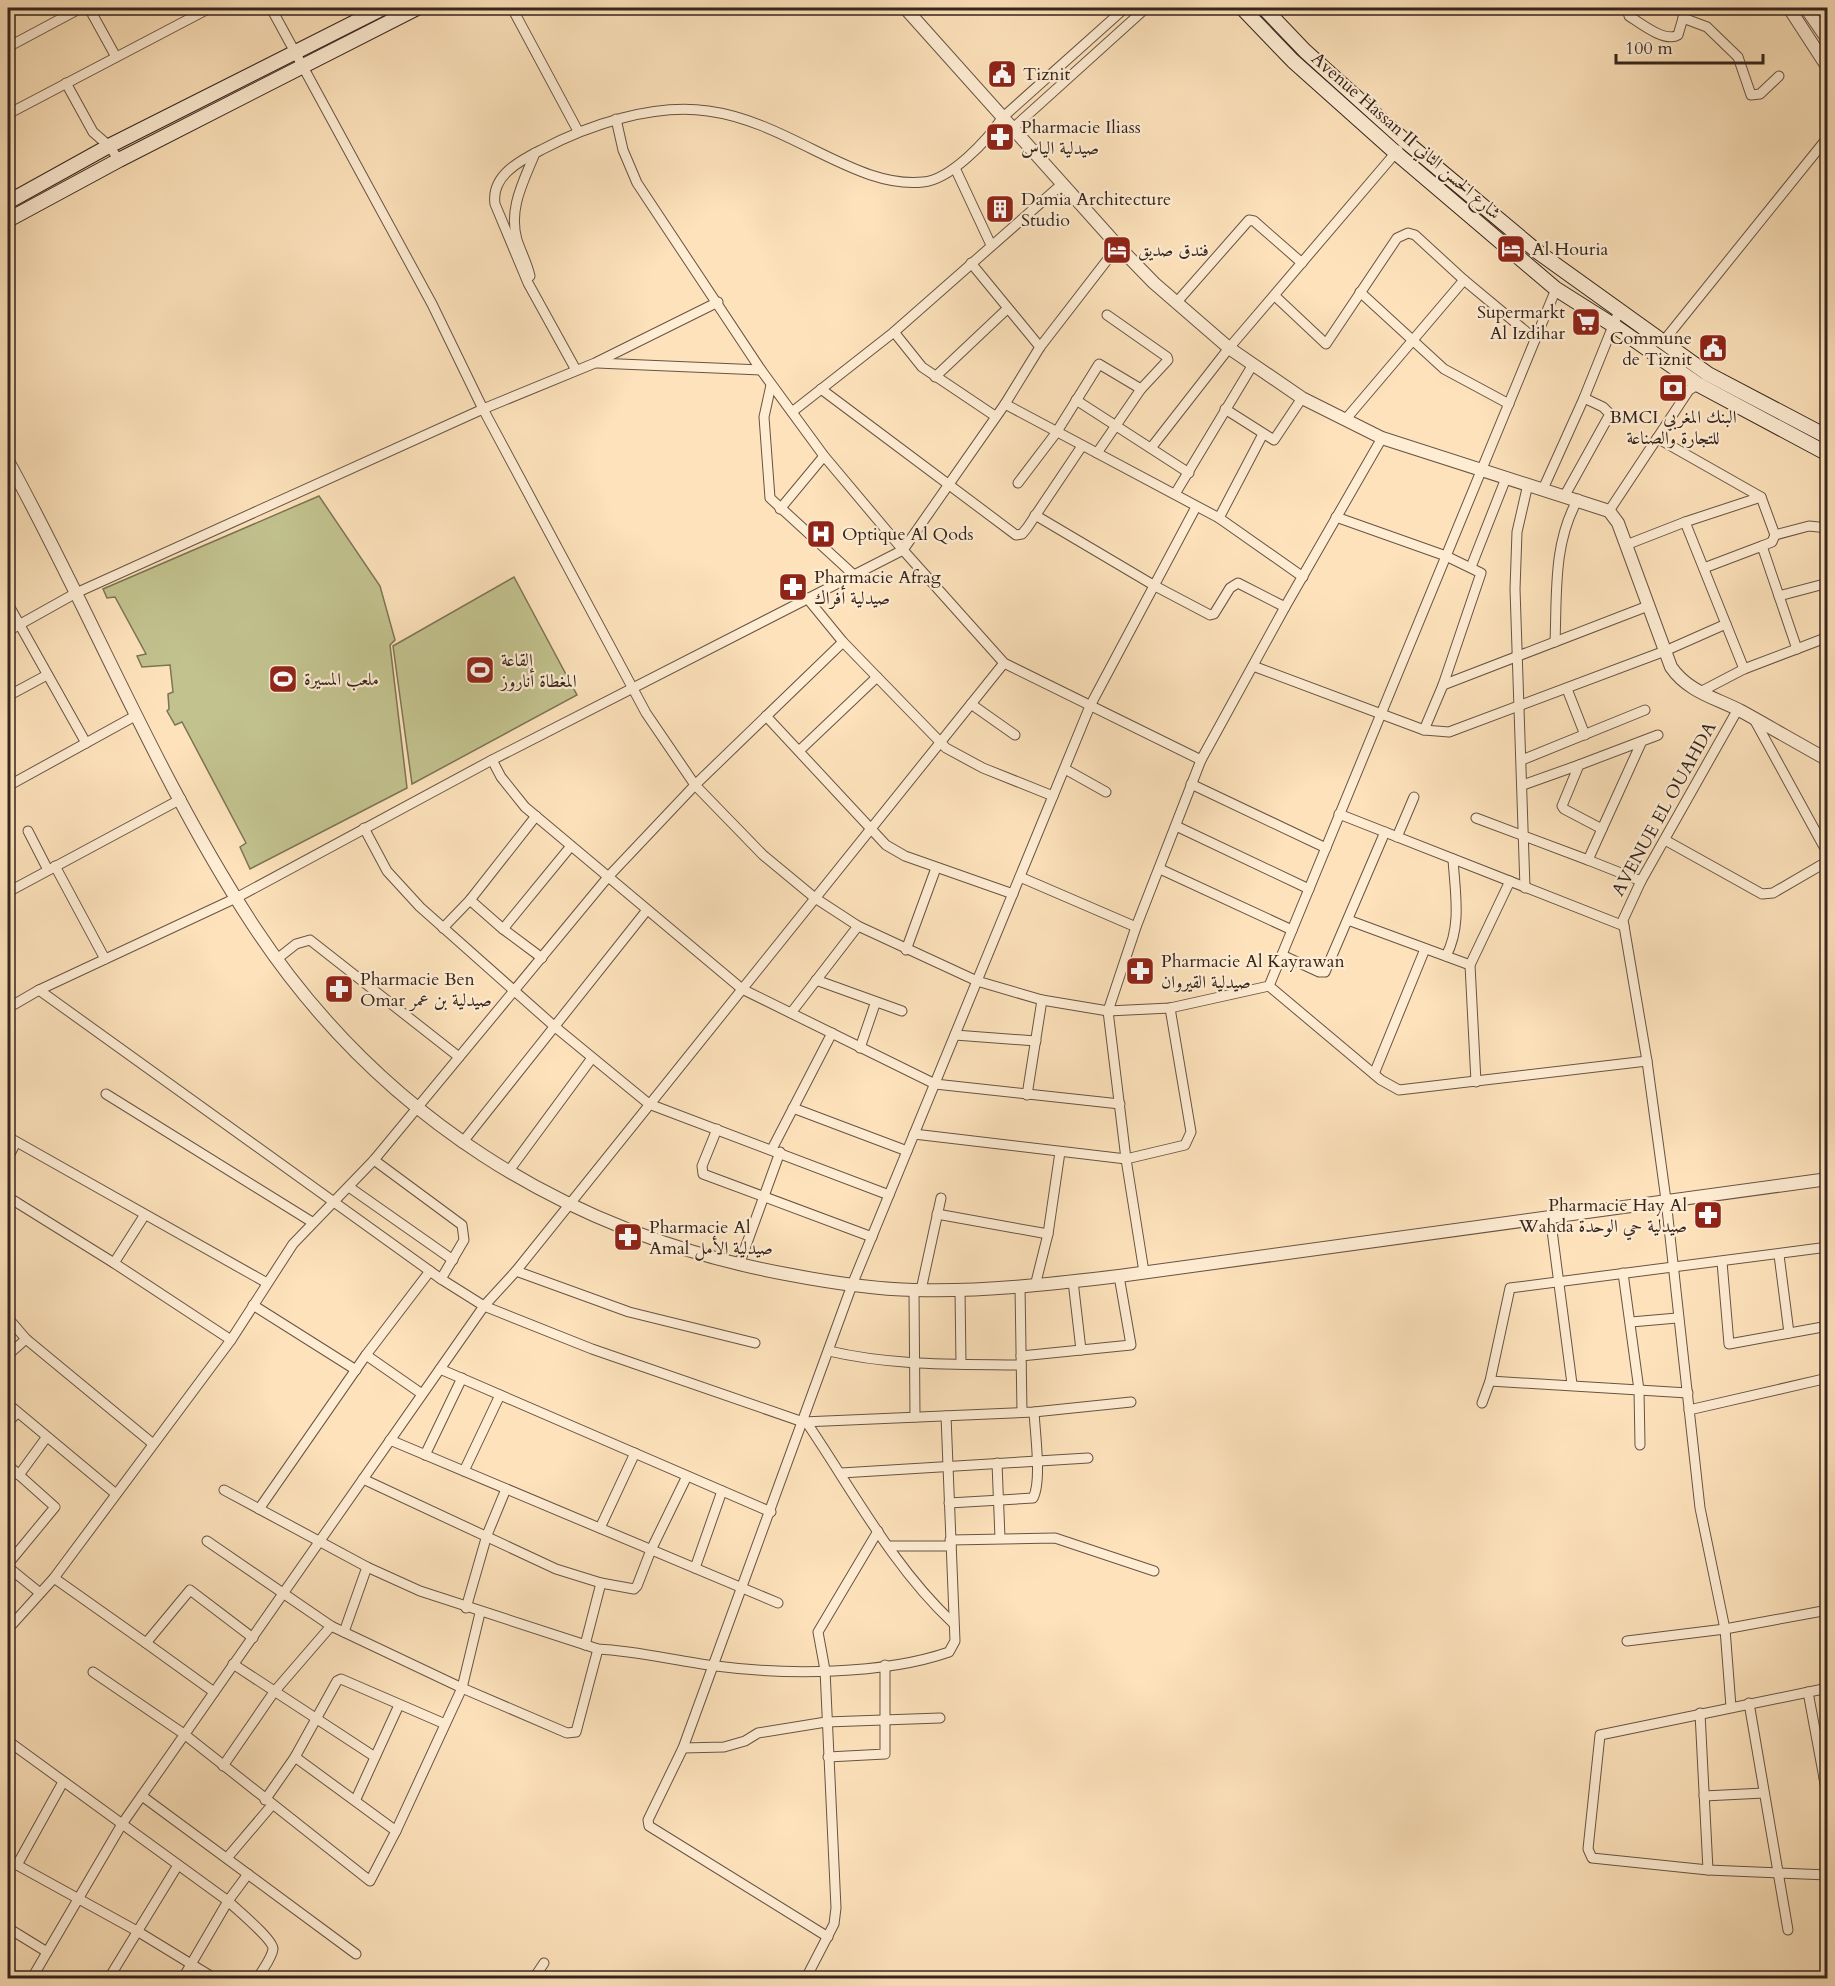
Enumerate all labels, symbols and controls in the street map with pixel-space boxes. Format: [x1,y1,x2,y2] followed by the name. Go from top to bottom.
[1616,27,1763,65] scale bar
[1625,36,1673,61] text: 100 m
[1304,46,1506,227] street label: Avenue Hassan II شارع الحسن الثاني
[986,58,1018,90] public building icon: Tiznit
[1023,62,1071,87] place label: Tiznit
[1021,115,1141,161] place label: Pharmacie Iliass صيدلية الياس
[984,121,1016,153] pharmacy icon: Pharmacie Iliass صيدلية الياس
[1021,187,1171,233] place label: Damia Architecture Studio
[984,193,1016,225] building icon: Damia Architecture Studio
[1495,233,1527,265] hotel icon: Al Houria
[1101,234,1133,266] hotel icon: فندق صديق
[1532,237,1609,262] place label: Al Houria
[1138,238,1209,263] place label: فندق صديق
[1477,300,1565,346] place label: Supermarkt Al Izdihar
[1570,306,1602,338] supermarket icon: Supermarkt Al Izdihar
[1610,326,1692,372] place label: Commune de Tiznit
[1697,332,1729,364] public building icon: Commune de Tiznit
[1657,372,1689,404] bank icon: BMCI البنك المغربي للتجارة والصناعة
[1609,405,1737,451] place label: BMCI البنك المغربي للتجارة والصناعة
[805,518,837,550] hospital icon: Optique Al Qods
[842,522,973,547] place label: Optique Al Qods
[814,565,942,611] place label: Pharmacie Afrag صيدلية أفراك
[777,571,809,603] pharmacy icon: Pharmacie Afrag صيدلية أفراك
[499,648,577,694] place label: القاعة المغطاة أناروز
[464,654,496,686] sports icon: القاعة المغطاة أناروز
[267,663,299,695] sports icon: ملعب المسيرة
[304,667,379,692] place label: ملعب المسيرة
[1606,717,1722,901] street label: AVENUE EL OUAHDA
[1161,949,1346,995] place label: Pharmacie Al Kayrawan صيدلية القيروان
[1124,955,1156,987] pharmacy icon: Pharmacie Al Kayrawan صيدلية القيروان
[360,967,492,1013] place label: Pharmacie Ben Omar صيدلية بن عمر
[323,973,355,1005] pharmacy icon: Pharmacie Ben Omar صيدلية بن عمر
[1518,1193,1687,1241] place label: Pharmacie Hay Al Wahda صيدلية حي الوحدة
[1692,1199,1724,1231] pharmacy icon: Pharmacie Hay Al Wahda صيدلية حي الوحدة
[649,1215,773,1261] place label: Pharmacie Al Amal صيدلية الأمل
[612,1221,644,1253] pharmacy icon: Pharmacie Al Amal صيدلية الأمل

